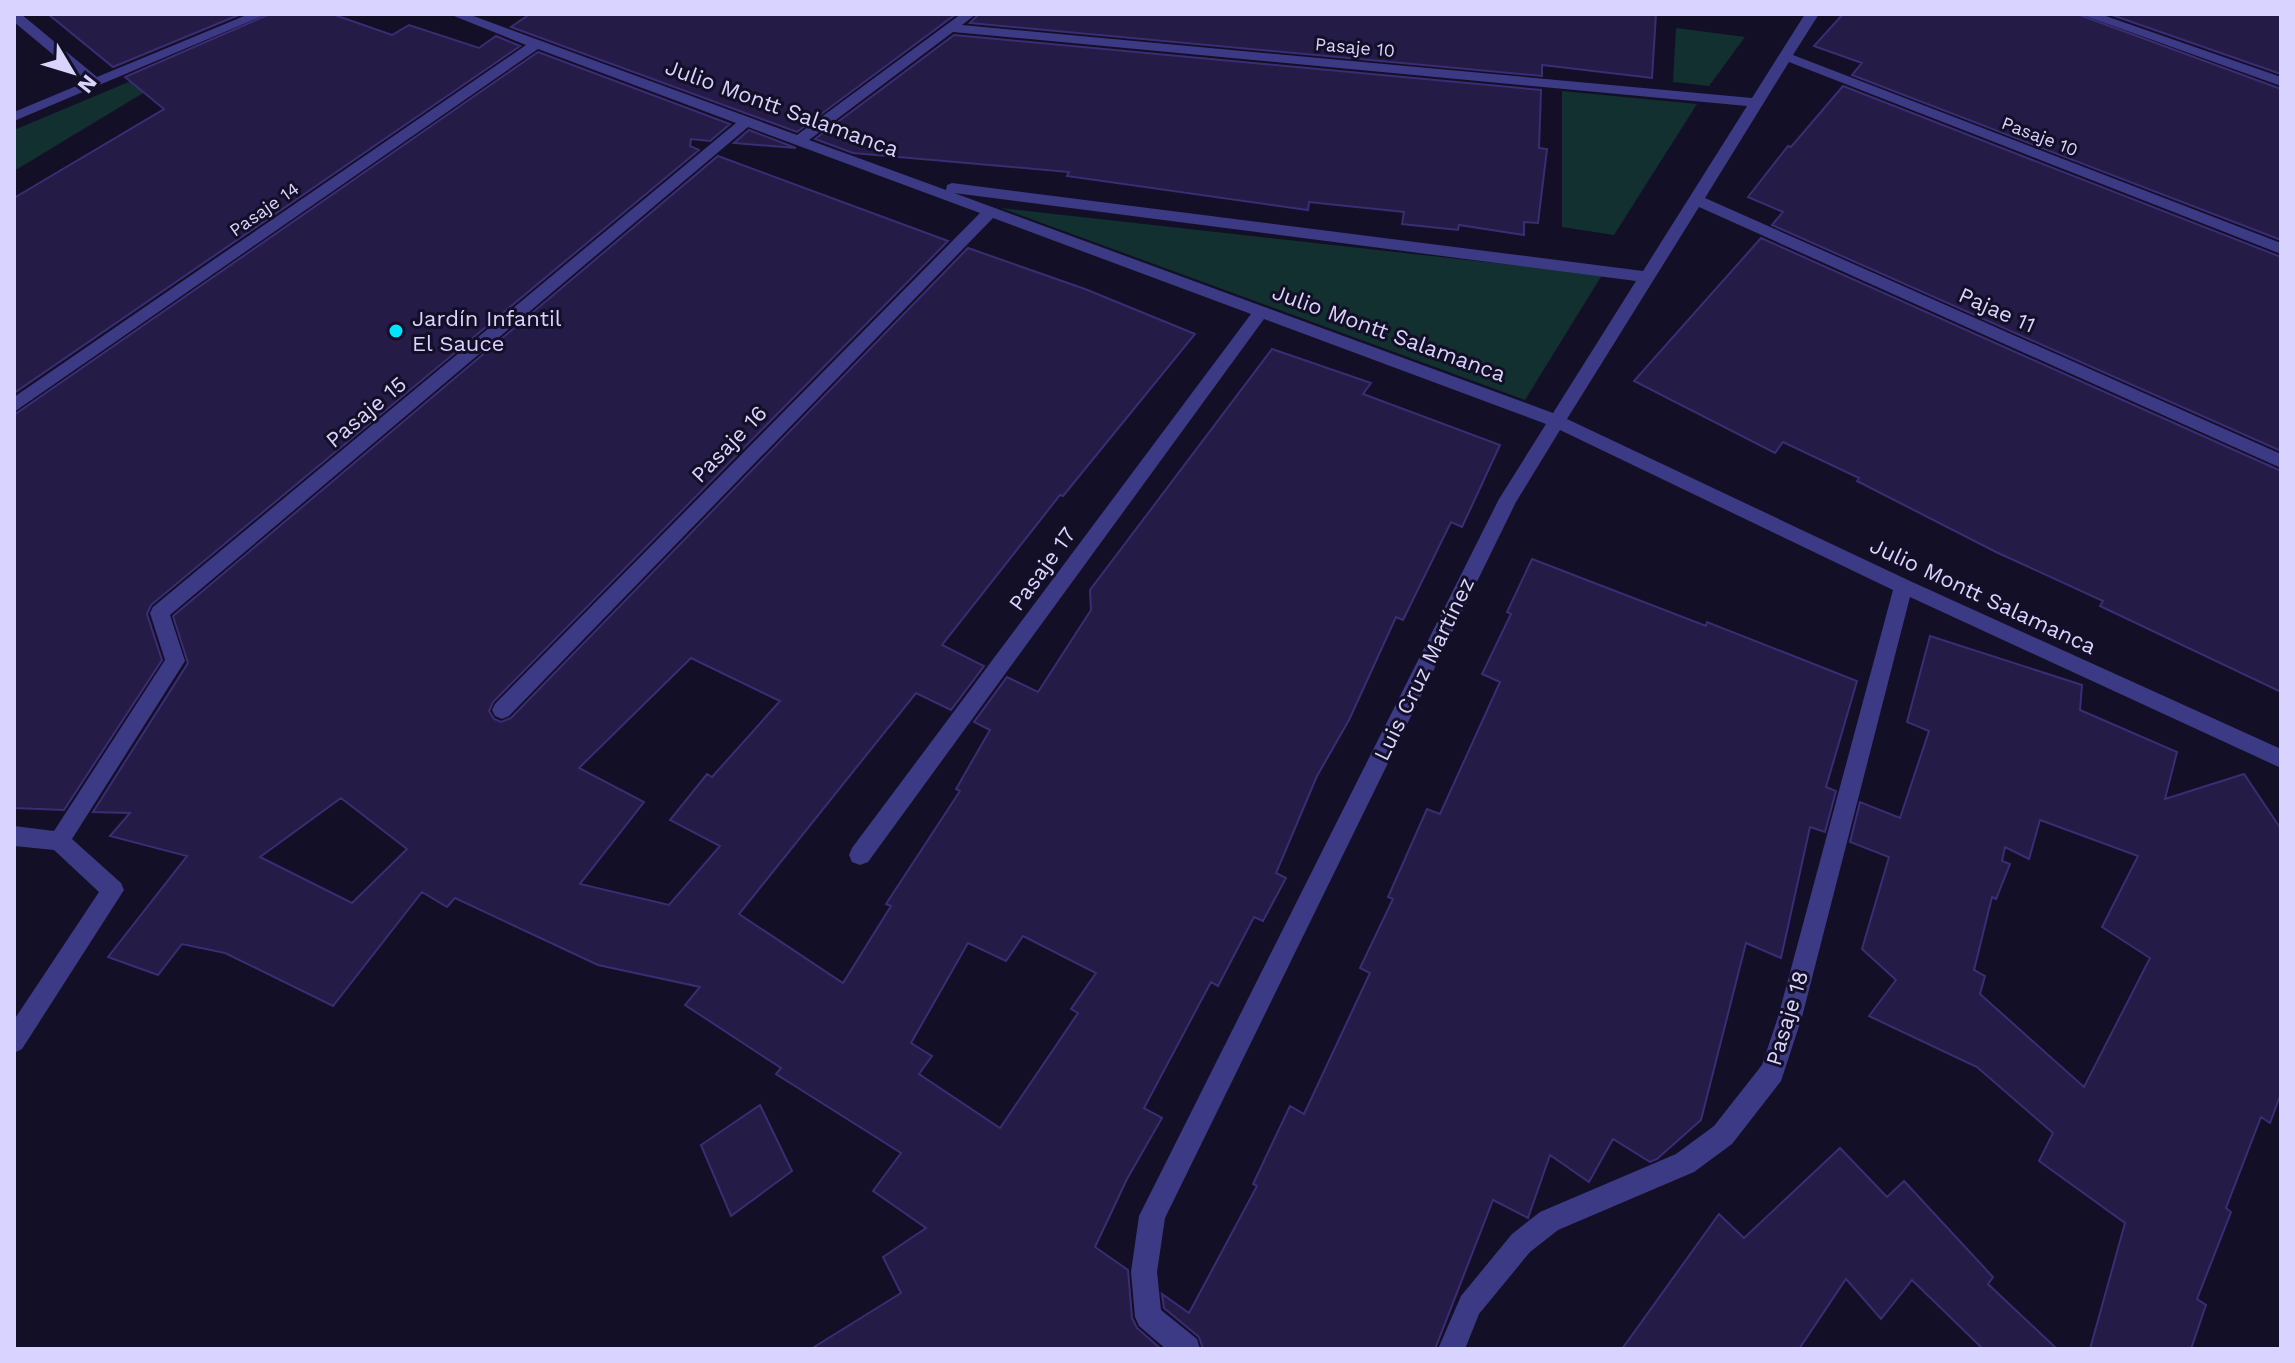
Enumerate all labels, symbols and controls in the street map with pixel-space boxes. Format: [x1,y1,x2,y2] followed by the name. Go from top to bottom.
[32,32,112,112] north arrow
[1314,33,1396,61] street label: Pasaje 10
[662,54,902,162] street label: Julio Montt Salamanca
[72,70,102,98] text: N
[1999,112,2081,160] street label: Pasaje 10
[225,178,303,240] street label: Pasaje 14
[1269,279,1509,387] street label: Julio Montt Salamanca
[1955,282,2039,338] street label: Pajae 11
[412,306,562,356] place label: Jardín Infantil El Sauce
[387,322,405,340] marker: Jardín Infantil El Sauce
[321,371,411,453] street label: Pasaje 15
[686,400,772,488] street label: Pasaje 16
[1004,523,1080,615] street label: Pasaje 17
[1866,533,2100,659] street label: Julio Montt Salamanca
[1369,573,1479,765] street label: Luis Cruz Martínez
[1761,968,1813,1068] street label: Pasaje 18

